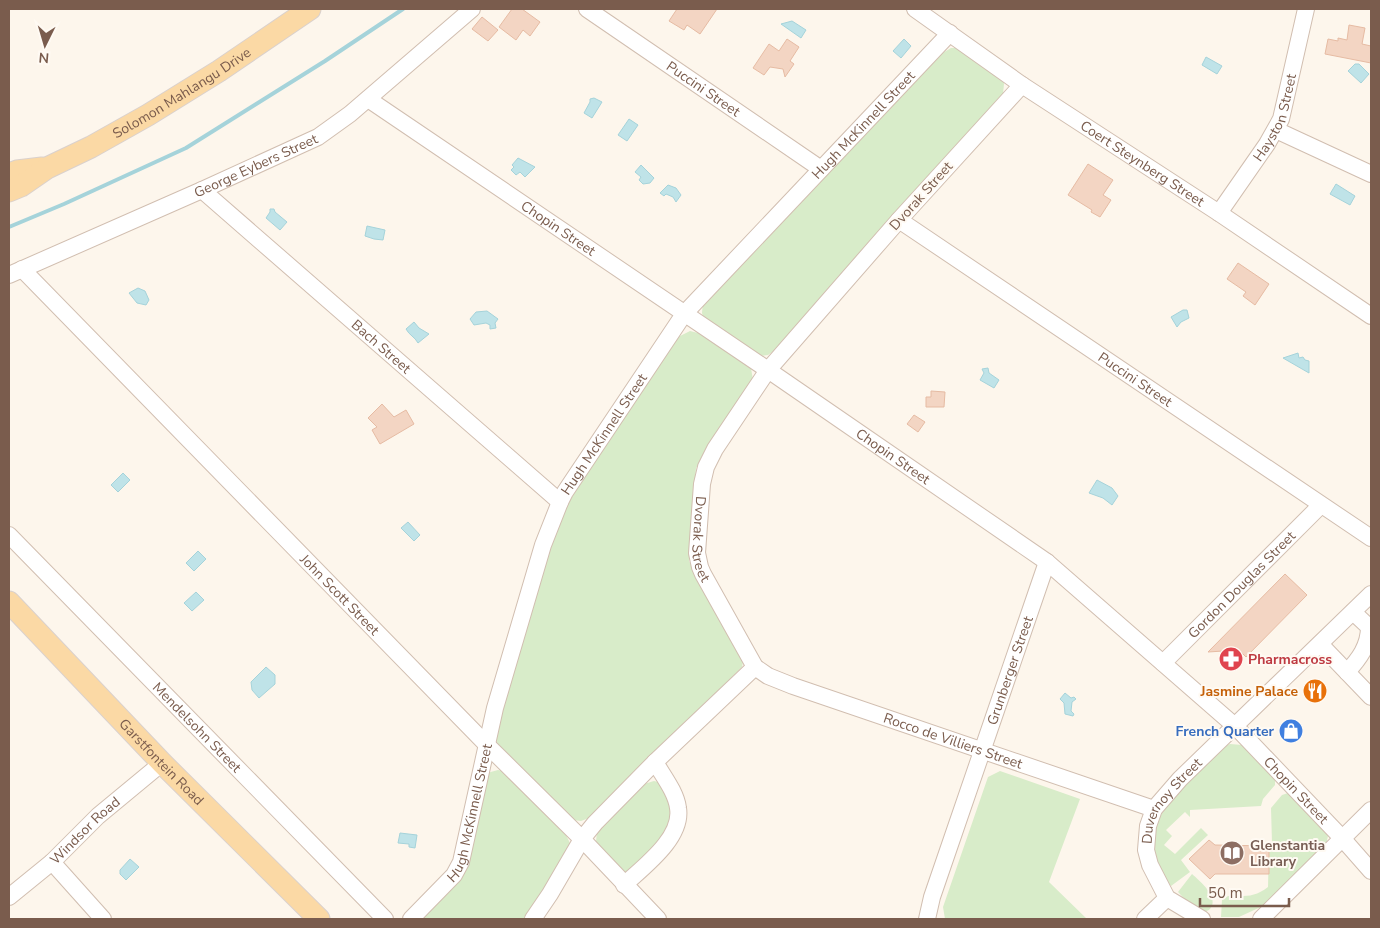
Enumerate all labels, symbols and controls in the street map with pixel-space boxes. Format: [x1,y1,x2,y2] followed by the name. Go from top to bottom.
[20,20,70,70] north arrow
[109,43,254,143] street label: Solomon Mahlangu Drive
[38,48,50,67] text: N
[663,57,744,121] street label: Puccini Street
[807,67,919,183] street label: Hugh McKinnell Street
[1248,72,1301,165] street label: Hayston Street
[1077,116,1208,211] street label: Coert Steynberg Street
[191,129,321,202] street label: George Eybers Street
[885,157,957,234] street label: Dvorak Street
[517,196,600,260] street label: Chopin Street
[348,315,415,378] street label: Bach Street
[1094,347,1176,411] street label: Puccini Street
[556,370,651,499] street label: Hugh McKinnell Street
[852,424,934,488] street label: Chopin Street
[688,496,715,585] street label: Dvorak Street
[1184,527,1299,642] street label: Gordon Douglas Street
[295,549,384,639] street label: John Scott Street
[982,613,1037,728] street label: Grunberger Street
[1218,646,1244,672] pharmacy icon: Pharmacross
[1248,650,1332,669] place label: Pharmacross
[149,678,246,777] street label: Mendelsohn Street
[1302,678,1328,704] restaurant icon: Jasmine Palace
[1199,682,1298,701] place label: Jasmine Palace
[881,708,1025,773] street label: Rocco de Villiers Street
[115,714,208,809] street label: Garstfontein Road
[1278,718,1304,744] shop icon: French Quarter
[1176,722,1275,741] place label: French Quarter
[443,742,496,886] street label: Hugh McKinnell Street
[1260,752,1333,828] street label: Chopin Street
[1137,753,1206,845] street label: Duvernoy Street
[45,792,124,869] street label: Windsor Road
[1250,836,1325,871] place label: Glenstantia Library
[1219,840,1245,866] library icon: Glenstantia Library
[1200,876,1289,908] scale bar
[1208,883,1243,903] text: 50 m

